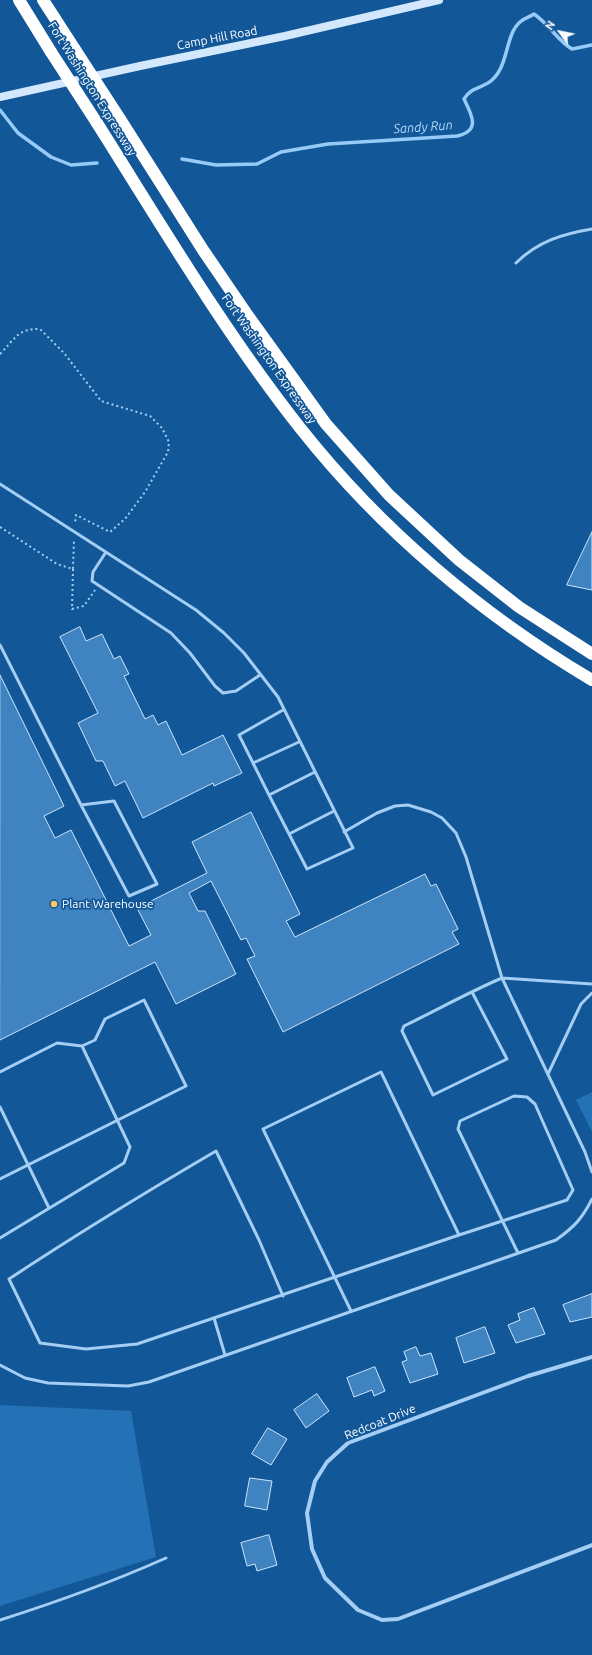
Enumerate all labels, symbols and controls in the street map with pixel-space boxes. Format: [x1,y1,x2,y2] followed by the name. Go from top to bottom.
[540,12,580,52] north arrow
[45,19,139,159] street label: Fort Washington Expressway
[543,19,557,32] text: N
[176,23,258,53] street label: Camp Hill Road
[393,117,453,137] water label: Sandy Run
[219,291,319,427] street label: Fort Washington Expressway
[62,897,154,911] place label: Plant Warehouse
[49,899,59,909] marker: Plant Warehouse
[342,1401,418,1443] street label: Redcoat Drive

